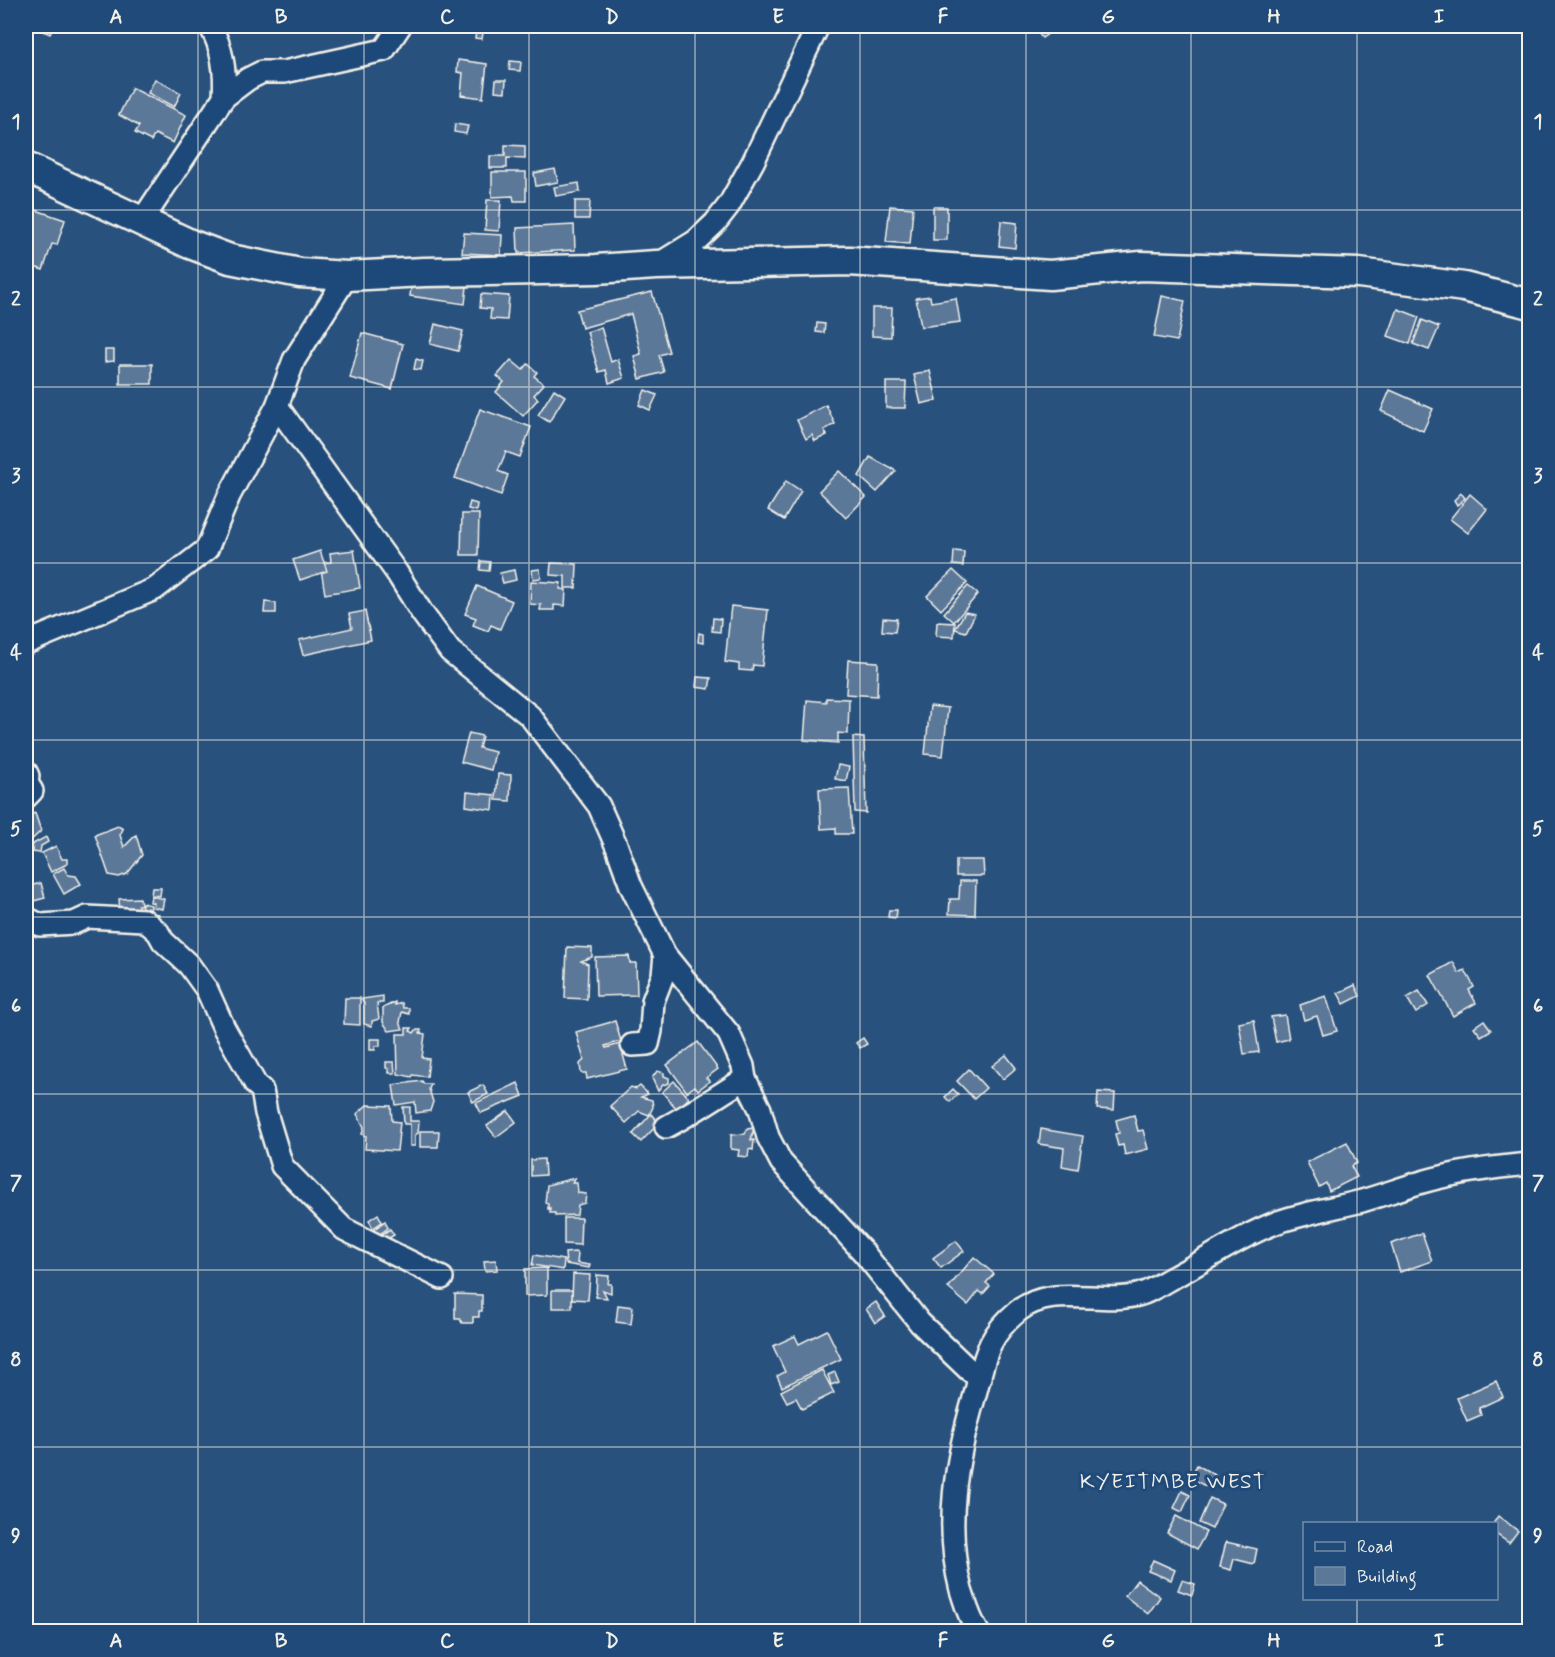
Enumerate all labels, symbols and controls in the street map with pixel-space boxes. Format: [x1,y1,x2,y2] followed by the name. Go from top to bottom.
[109,4,123,31] text: A
[275,4,288,31] text: B
[440,4,455,31] text: C
[605,4,619,31] text: D
[772,4,784,31] text: E
[938,4,949,31] text: F
[1101,4,1115,31] text: G
[1267,4,1281,31] text: H
[1434,4,1444,31] text: I
[12,109,20,136] text: 1
[1534,109,1542,136] text: 1
[11,286,21,313] text: 2
[1533,286,1543,313] text: 2
[11,463,21,490] text: 3
[1533,463,1543,490] text: 3
[10,640,22,667] text: 4
[1532,640,1544,667] text: 4
[10,816,22,843] text: 5
[1532,816,1544,843] text: 5
[11,993,21,1020] text: 6
[1533,993,1543,1020] text: 6
[10,1170,22,1197] text: 7
[1532,1170,1544,1197] text: 7
[10,1347,22,1374] text: 8
[1532,1347,1544,1374] text: 8
[1080,1468,1266,1496] district label: KYEITMBE WEST
[1303,1522,1498,1600] legend
[11,1523,21,1550] text: 9
[1533,1523,1543,1550] text: 9
[1357,1535,1393,1559] text: Road
[1357,1565,1417,1591] text: Building
[109,1628,123,1655] text: A
[275,1628,288,1655] text: B
[440,1628,455,1655] text: C
[605,1628,619,1655] text: D
[772,1628,784,1655] text: E
[938,1628,949,1655] text: F
[1101,1628,1115,1655] text: G
[1267,1628,1281,1655] text: H
[1434,1628,1444,1655] text: I

